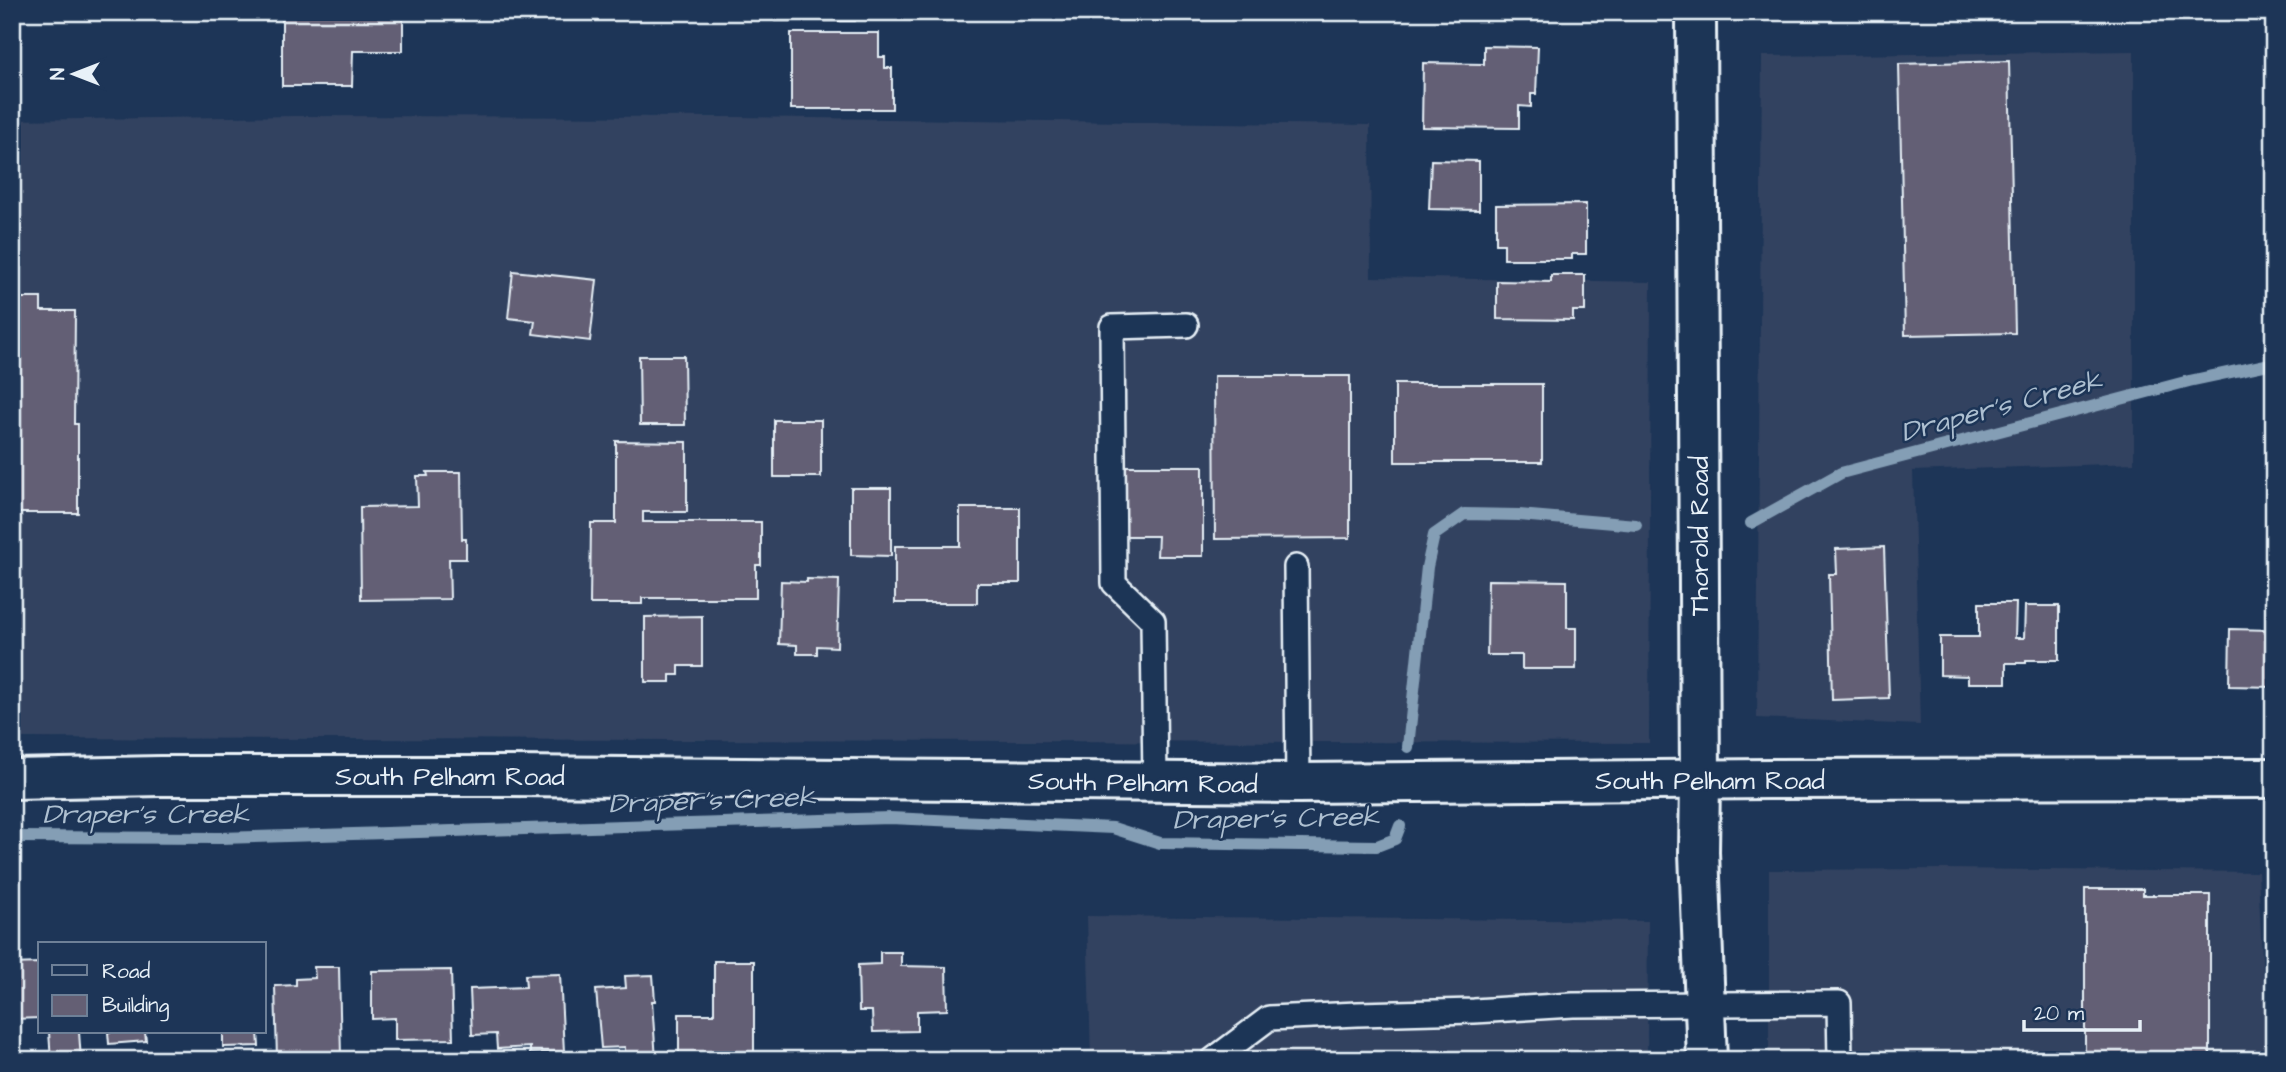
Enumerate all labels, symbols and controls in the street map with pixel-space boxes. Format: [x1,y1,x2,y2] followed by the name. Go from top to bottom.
[38,38,108,108] north arrow
[45,68,72,80] text: N
[1897,361,2107,452] water label: Draper's Creek
[1682,456,1718,616] street label: Thorold Road
[335,759,565,795] street label: South Pelham Road
[1028,763,1258,803] street label: South Pelham Road
[1595,763,1825,799] street label: South Pelham Road
[608,777,817,824] water label: Draper's Creek
[43,795,250,834] water label: Draper's Creek
[1172,797,1380,840] water label: Draper's Creek
[38,942,266,1034] legend
[102,957,150,986] text: Road
[2024,988,2139,1032] scale bar
[102,991,170,1022] text: Building
[2034,999,2085,1028] text: 20 m

